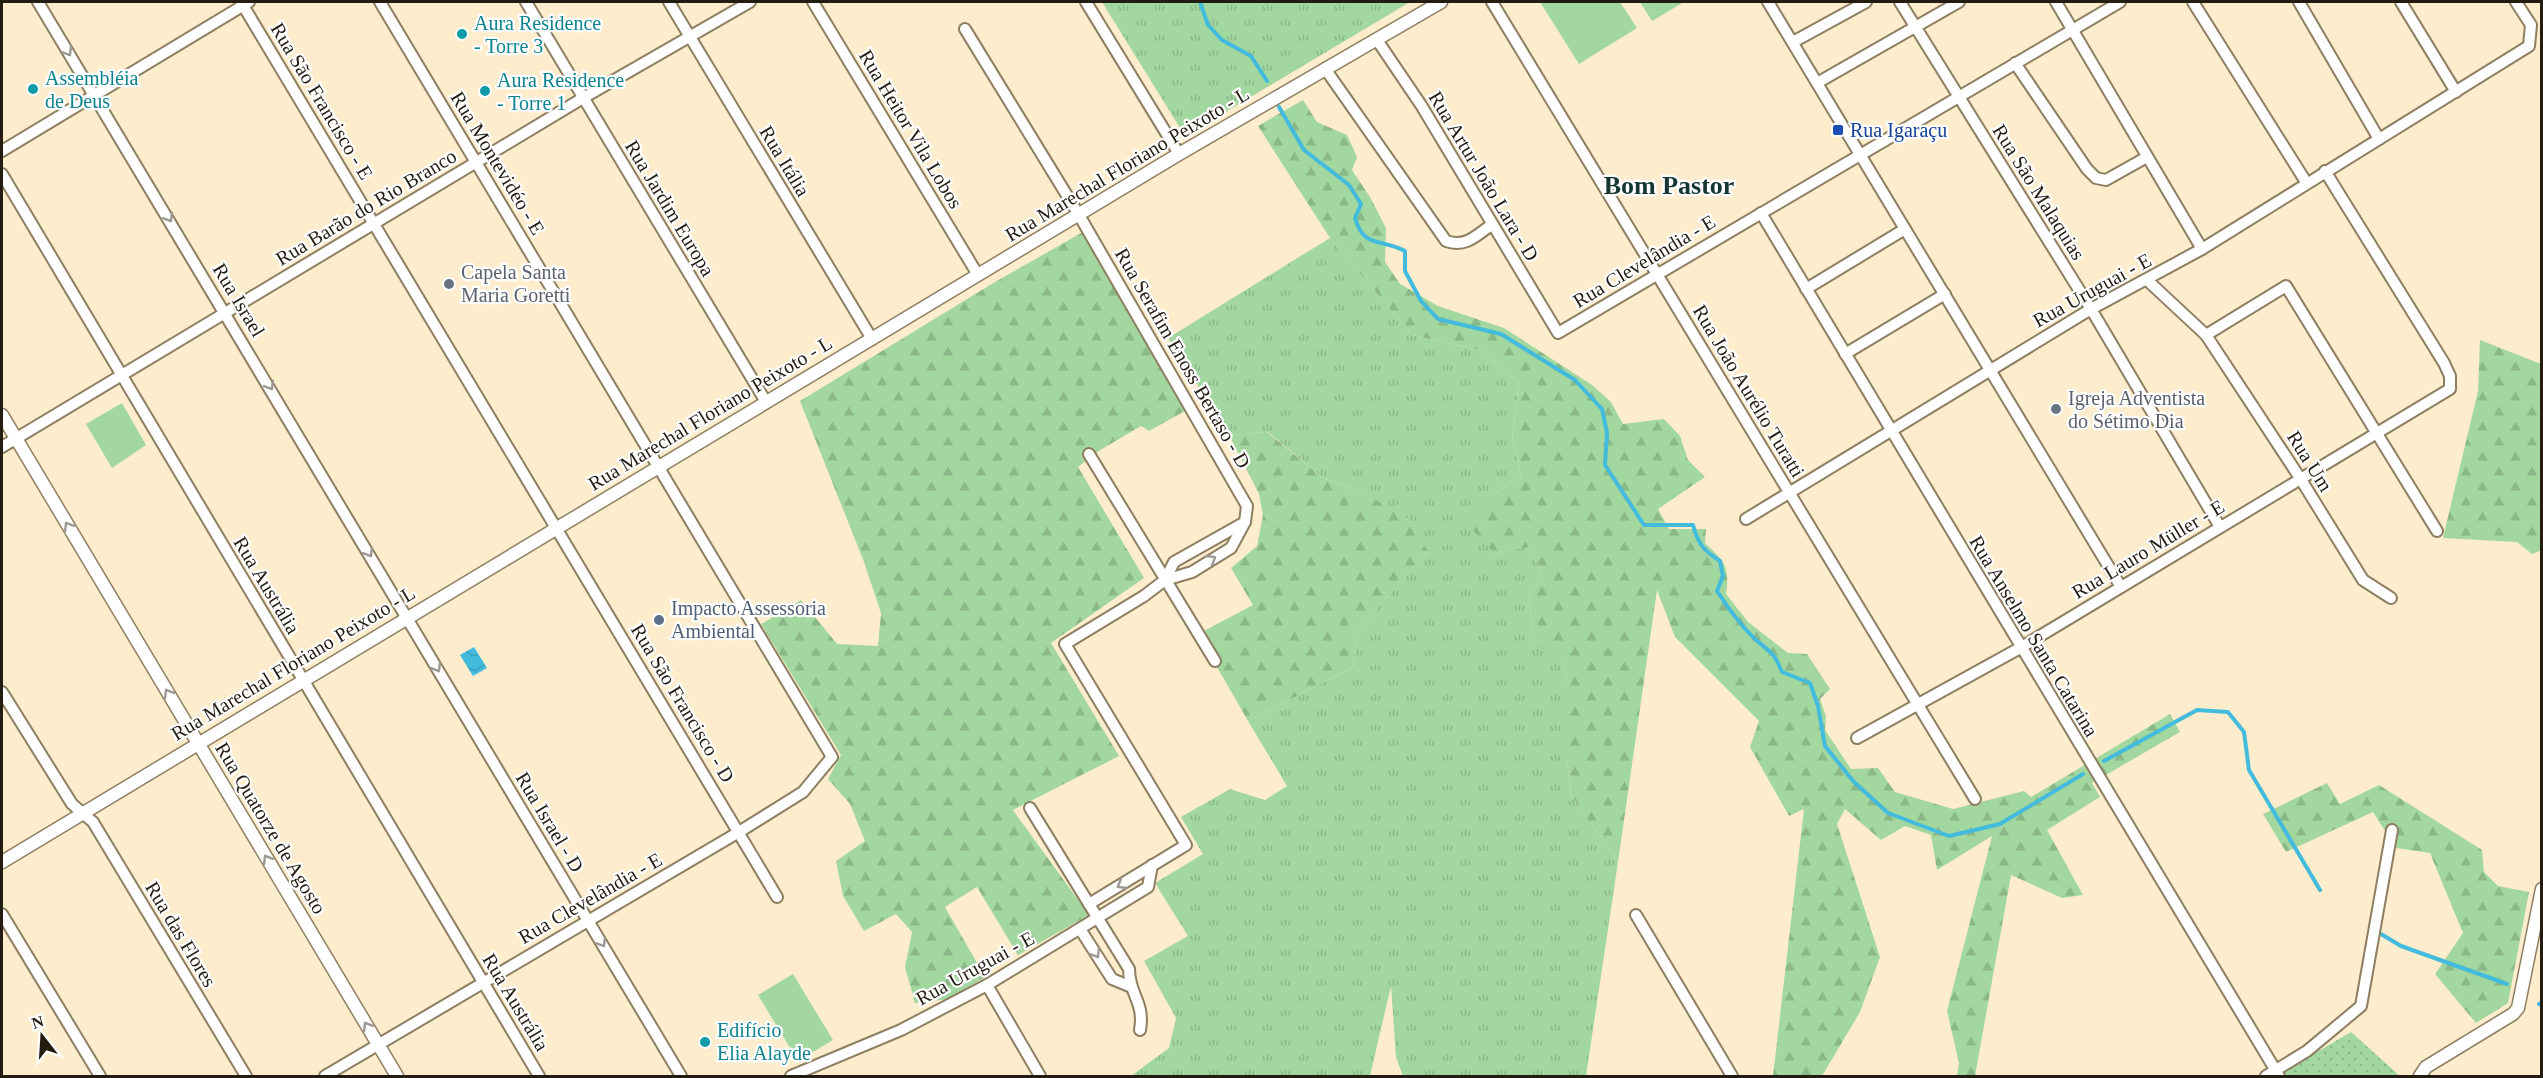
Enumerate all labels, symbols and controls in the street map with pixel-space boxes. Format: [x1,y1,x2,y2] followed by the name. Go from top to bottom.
[474,12,601,57] place label: Aura Residence - Torre 3
[267,19,377,183] street label: Rua São Francisco - E
[455,27,469,41] marker: Aura Residence - Torre 3
[61,46,73,56] one-way arrow
[855,46,967,213] street label: Rua Heitor Vila Lobos
[45,67,138,112] place label: Assembléia de Deus
[497,69,624,114] place label: Aura Residence - Torre 1
[26,82,40,96] marker: Assembléia de Deus
[1001,82,1253,246] street label: Rua Marechal Floriano Peixoto - L
[478,84,492,98] marker: Aura Residence - Torre 1
[1425,87,1543,265] street label: Rua Artur João Lara - D
[447,88,549,238] street label: Rua Montevidéo - E
[1850,119,1947,142] place label: Rua Igaraçu
[1988,120,2090,264] street label: Rua São Malaquias
[755,122,815,200] street label: Rua Itália
[1831,123,1845,137] marker: Rua Igaraçu
[620,136,719,280] street label: Rua Jardim Europa
[272,144,460,270] street label: Rua Barão do Rio Branco
[1604,171,1734,200] district label: Bom Pastor
[1569,210,1719,312] street label: Rua Clevelândia - E
[162,212,174,222] one-way arrow
[1111,244,1255,472] street label: Rua Serafim Enoss Bertaso - D
[2029,248,2155,332] street label: Rua Uruguai - E
[209,259,270,341] street label: Rua Israel
[461,261,571,306] place label: Capela Santa Maria Goretti
[442,277,456,291] marker: Capela Santa Maria Goretti
[1689,301,1809,482] street label: Rua João Aurélio Turatti
[584,331,836,495] street label: Rua Marechal Floriano Peixoto - L
[262,380,274,390] one-way arrow
[2068,387,2205,432] place label: Igreja Adventista do Sétimo Dia
[2049,402,2063,416] marker: Igreja Adventista do Sétimo Dia
[2283,427,2337,496] street label: Rua Um
[2068,495,2228,603] street label: Rua Lauro Müller - E
[64,522,75,532] one-way arrow
[229,532,305,638] street label: Rua Austrália
[1965,532,2103,741] street label: Rua Anselmo Santa Catarina
[362,547,373,557] one-way arrow
[1206,555,1216,567] one-way arrow
[167,581,419,745] street label: Rua Marechal Floriano Peixoto - L
[671,597,826,642] place label: Impacto Assessoria Ambiental
[652,613,666,627] marker: Impacto Assessoria Ambiental
[627,620,739,786] street label: Rua São Francisco - D
[430,662,441,672] one-way arrow
[164,689,175,699] one-way arrow
[210,738,331,918] street label: Rua Quatorze de Agosto
[512,768,588,876] street label: Rua Israel - D
[515,848,665,948] street label: Rua Clevelândia - E
[263,855,274,865] one-way arrow
[141,877,221,991] street label: Rua das Flores
[1117,877,1127,889] one-way arrow
[912,926,1038,1010] street label: Rua Uruguai - E
[594,937,606,947] one-way arrow
[1089,948,1101,958] one-way arrow
[478,949,554,1055] street label: Rua Austrália
[12,1006,72,1066] north arrow
[30,1012,46,1032] text: N
[717,1019,811,1065] place label: Edifício Elia Alayde
[363,1022,374,1032] one-way arrow
[698,1035,712,1049] marker: Edifício Elia Alayde

